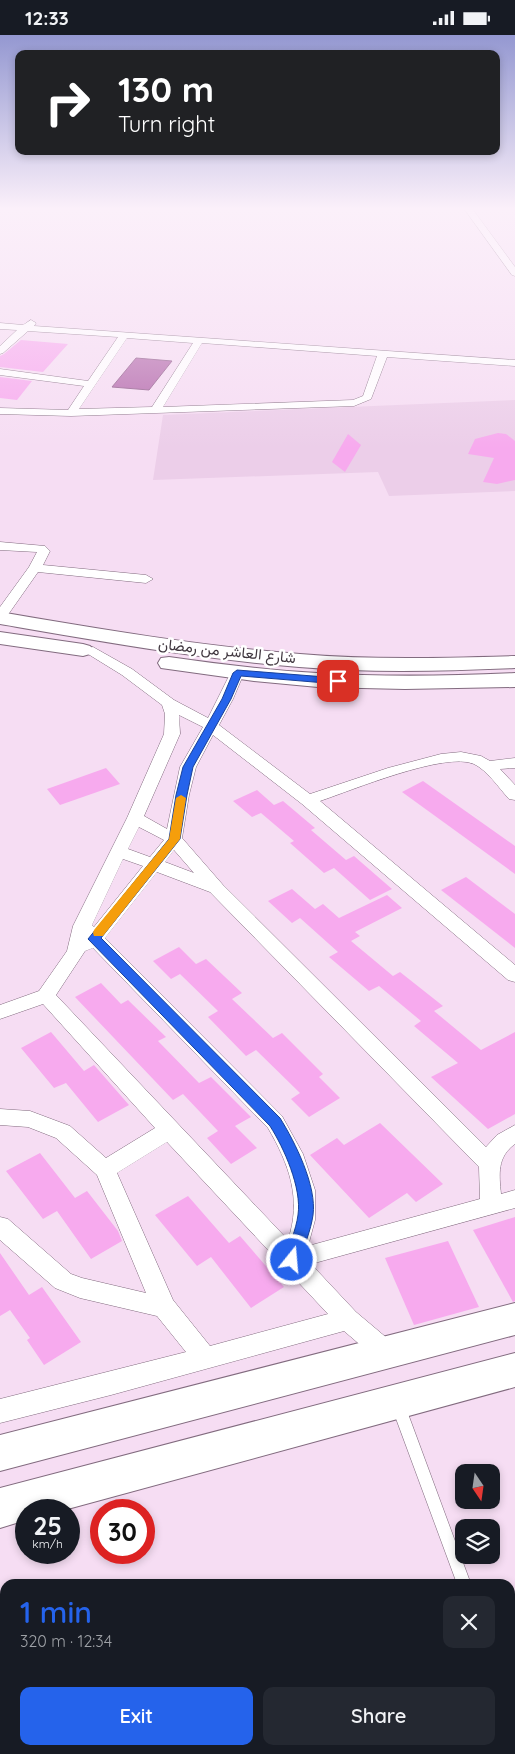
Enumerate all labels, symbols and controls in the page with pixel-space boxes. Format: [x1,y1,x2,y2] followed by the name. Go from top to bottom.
[25,6,69,30] text: 12:33
[118,67,214,111] text: 130 m
[35,70,100,135] icon: right
[118,110,215,138] text: Turn right
[157,634,297,669] street label: شارع العاشر من رمضان
[317,660,359,702] pin
[324,667,352,695] icon: arrive
[265,1233,317,1285] position arrow
[455,1464,500,1509] north arrow
[455,1464,500,1564] map controls
[90,1499,155,1564] speed limit sign: 30
[33,1510,62,1541] text: 25
[455,1519,500,1564] button: layers
[32,1536,63,1551] text: km/h
[20,1593,92,1631] text: 1 min
[443,1596,495,1648] button: close
[20,1631,112,1651] text: 320 m · 12:34
[20,1687,253,1745] button: Exit
[263,1687,495,1745] button: Share

